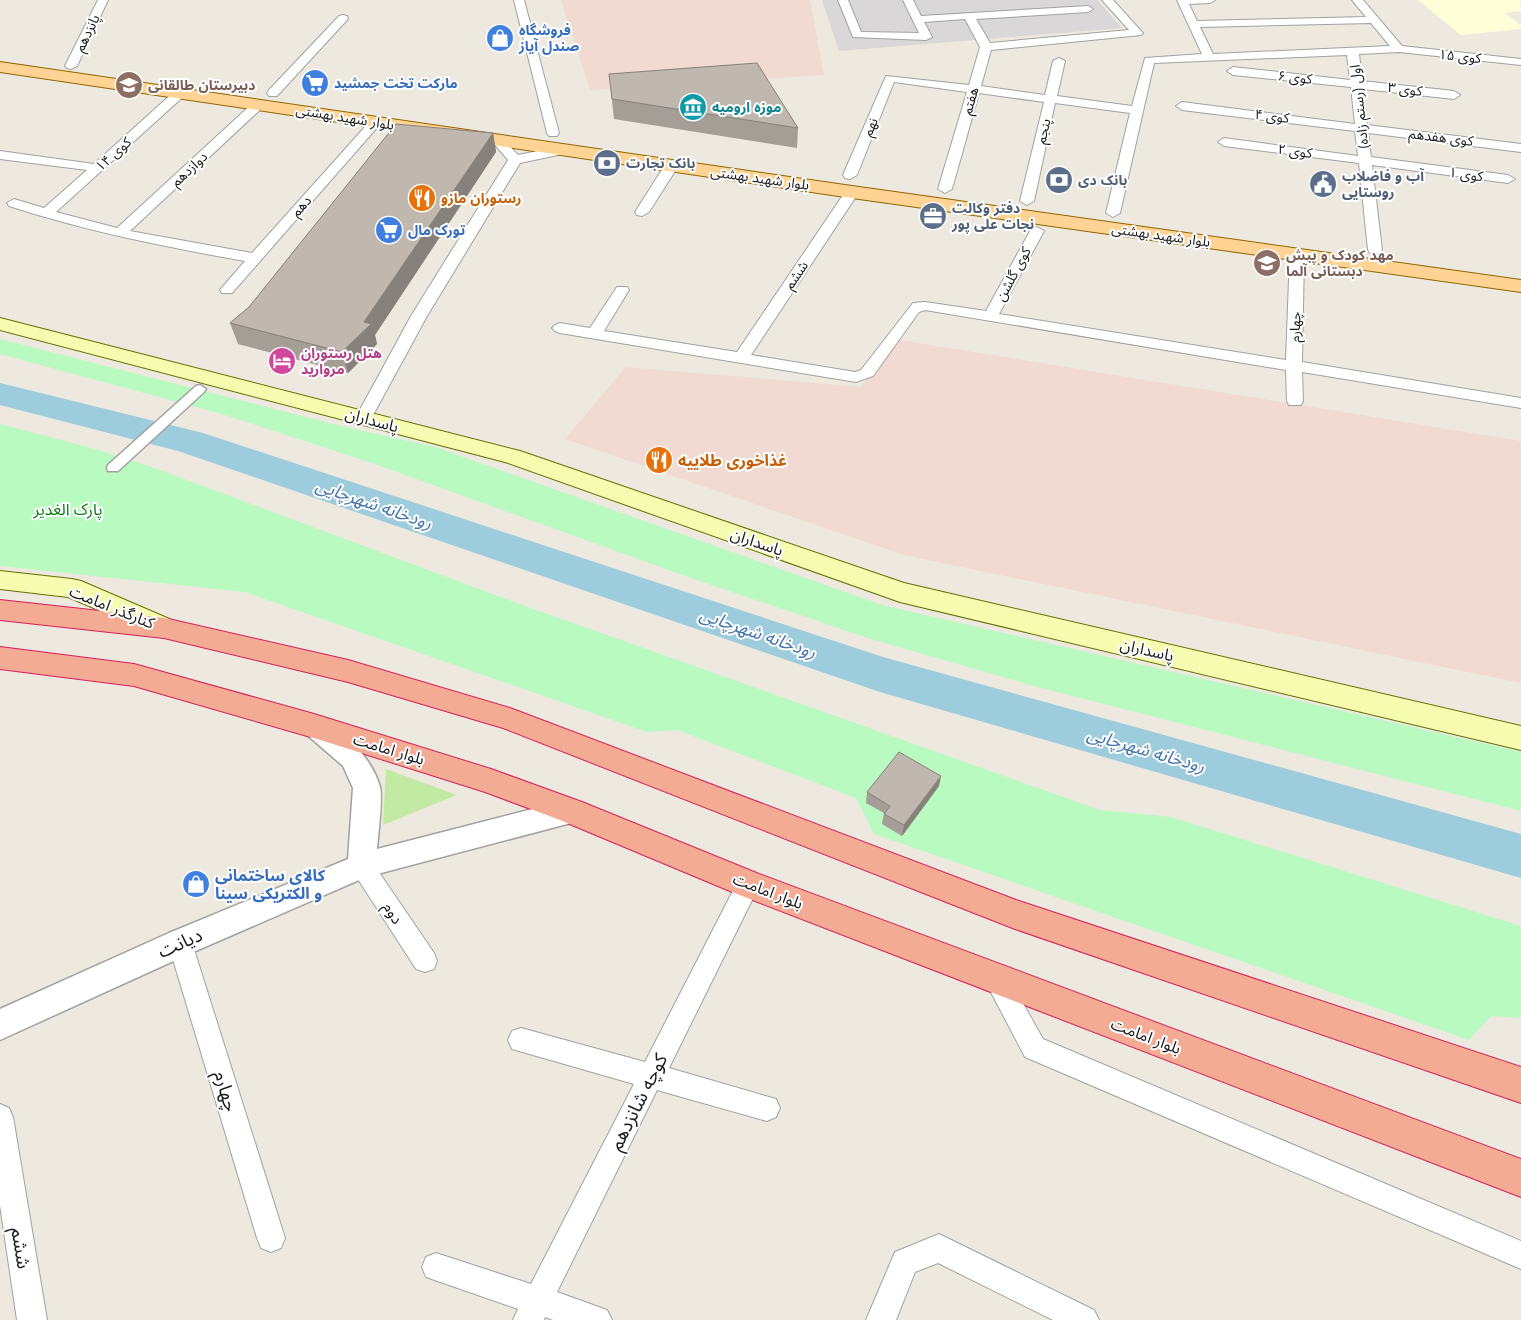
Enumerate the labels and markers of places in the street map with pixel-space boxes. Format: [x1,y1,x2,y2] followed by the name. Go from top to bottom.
[518,21,580,55] place label: فروشگاه صندل آیاز
[485,23,515,53] shop icon: فروشگاه صندل آیاز
[300,68,330,98] supermarket icon: مارکت تخت جمشید
[114,70,144,100] school or university icon: دبیرستان طالقانی
[334,74,458,92] place label: مارکت تخت جمشید
[148,76,256,94] place label: دبیرستان طالقانی
[678,92,708,122] museum icon: موزه ارومیه
[712,98,781,116] place label: موزه ارومیه
[592,148,622,178] bank icon: بانک تجارت
[626,154,695,172] place label: بانک تجارت
[1044,165,1074,195] bank icon: بانک دی
[1342,167,1425,201] place label: آب و فاضلاب روستایی
[1308,169,1338,199] public building icon: آب و فاضلاب روستایی
[1078,171,1127,189] place label: بانک دی
[407,183,437,213] restaurant icon: رستوران مازو
[441,189,522,207] place label: رستوران مازو
[951,199,1034,234] place label: دفتر وکالت نجات علی پور
[918,201,948,231] office icon: دفتر وکالت نجات علی پور
[374,215,404,245] supermarket icon: تورک مال
[408,221,465,239] place label: تورک مال
[1286,246,1394,280] place label: مهد کودک و پیش دبستانی آلما
[1252,248,1282,278] school or university icon: مهد کودک و پیش دبستانی آلما
[301,344,382,378] place label: هتل رستوران مروارید
[267,346,297,376] hotel icon: هتل رستوران مروارید
[644,445,674,475] restaurant icon: غذاخوری طلاییه
[678,451,787,470] place label: غذاخوری طلاییه
[215,866,326,903] place label: کالای ساختمانی و الکتریکی سینا
[181,869,211,899] shop icon: کالای ساختمانی و الکتریکی سینا

